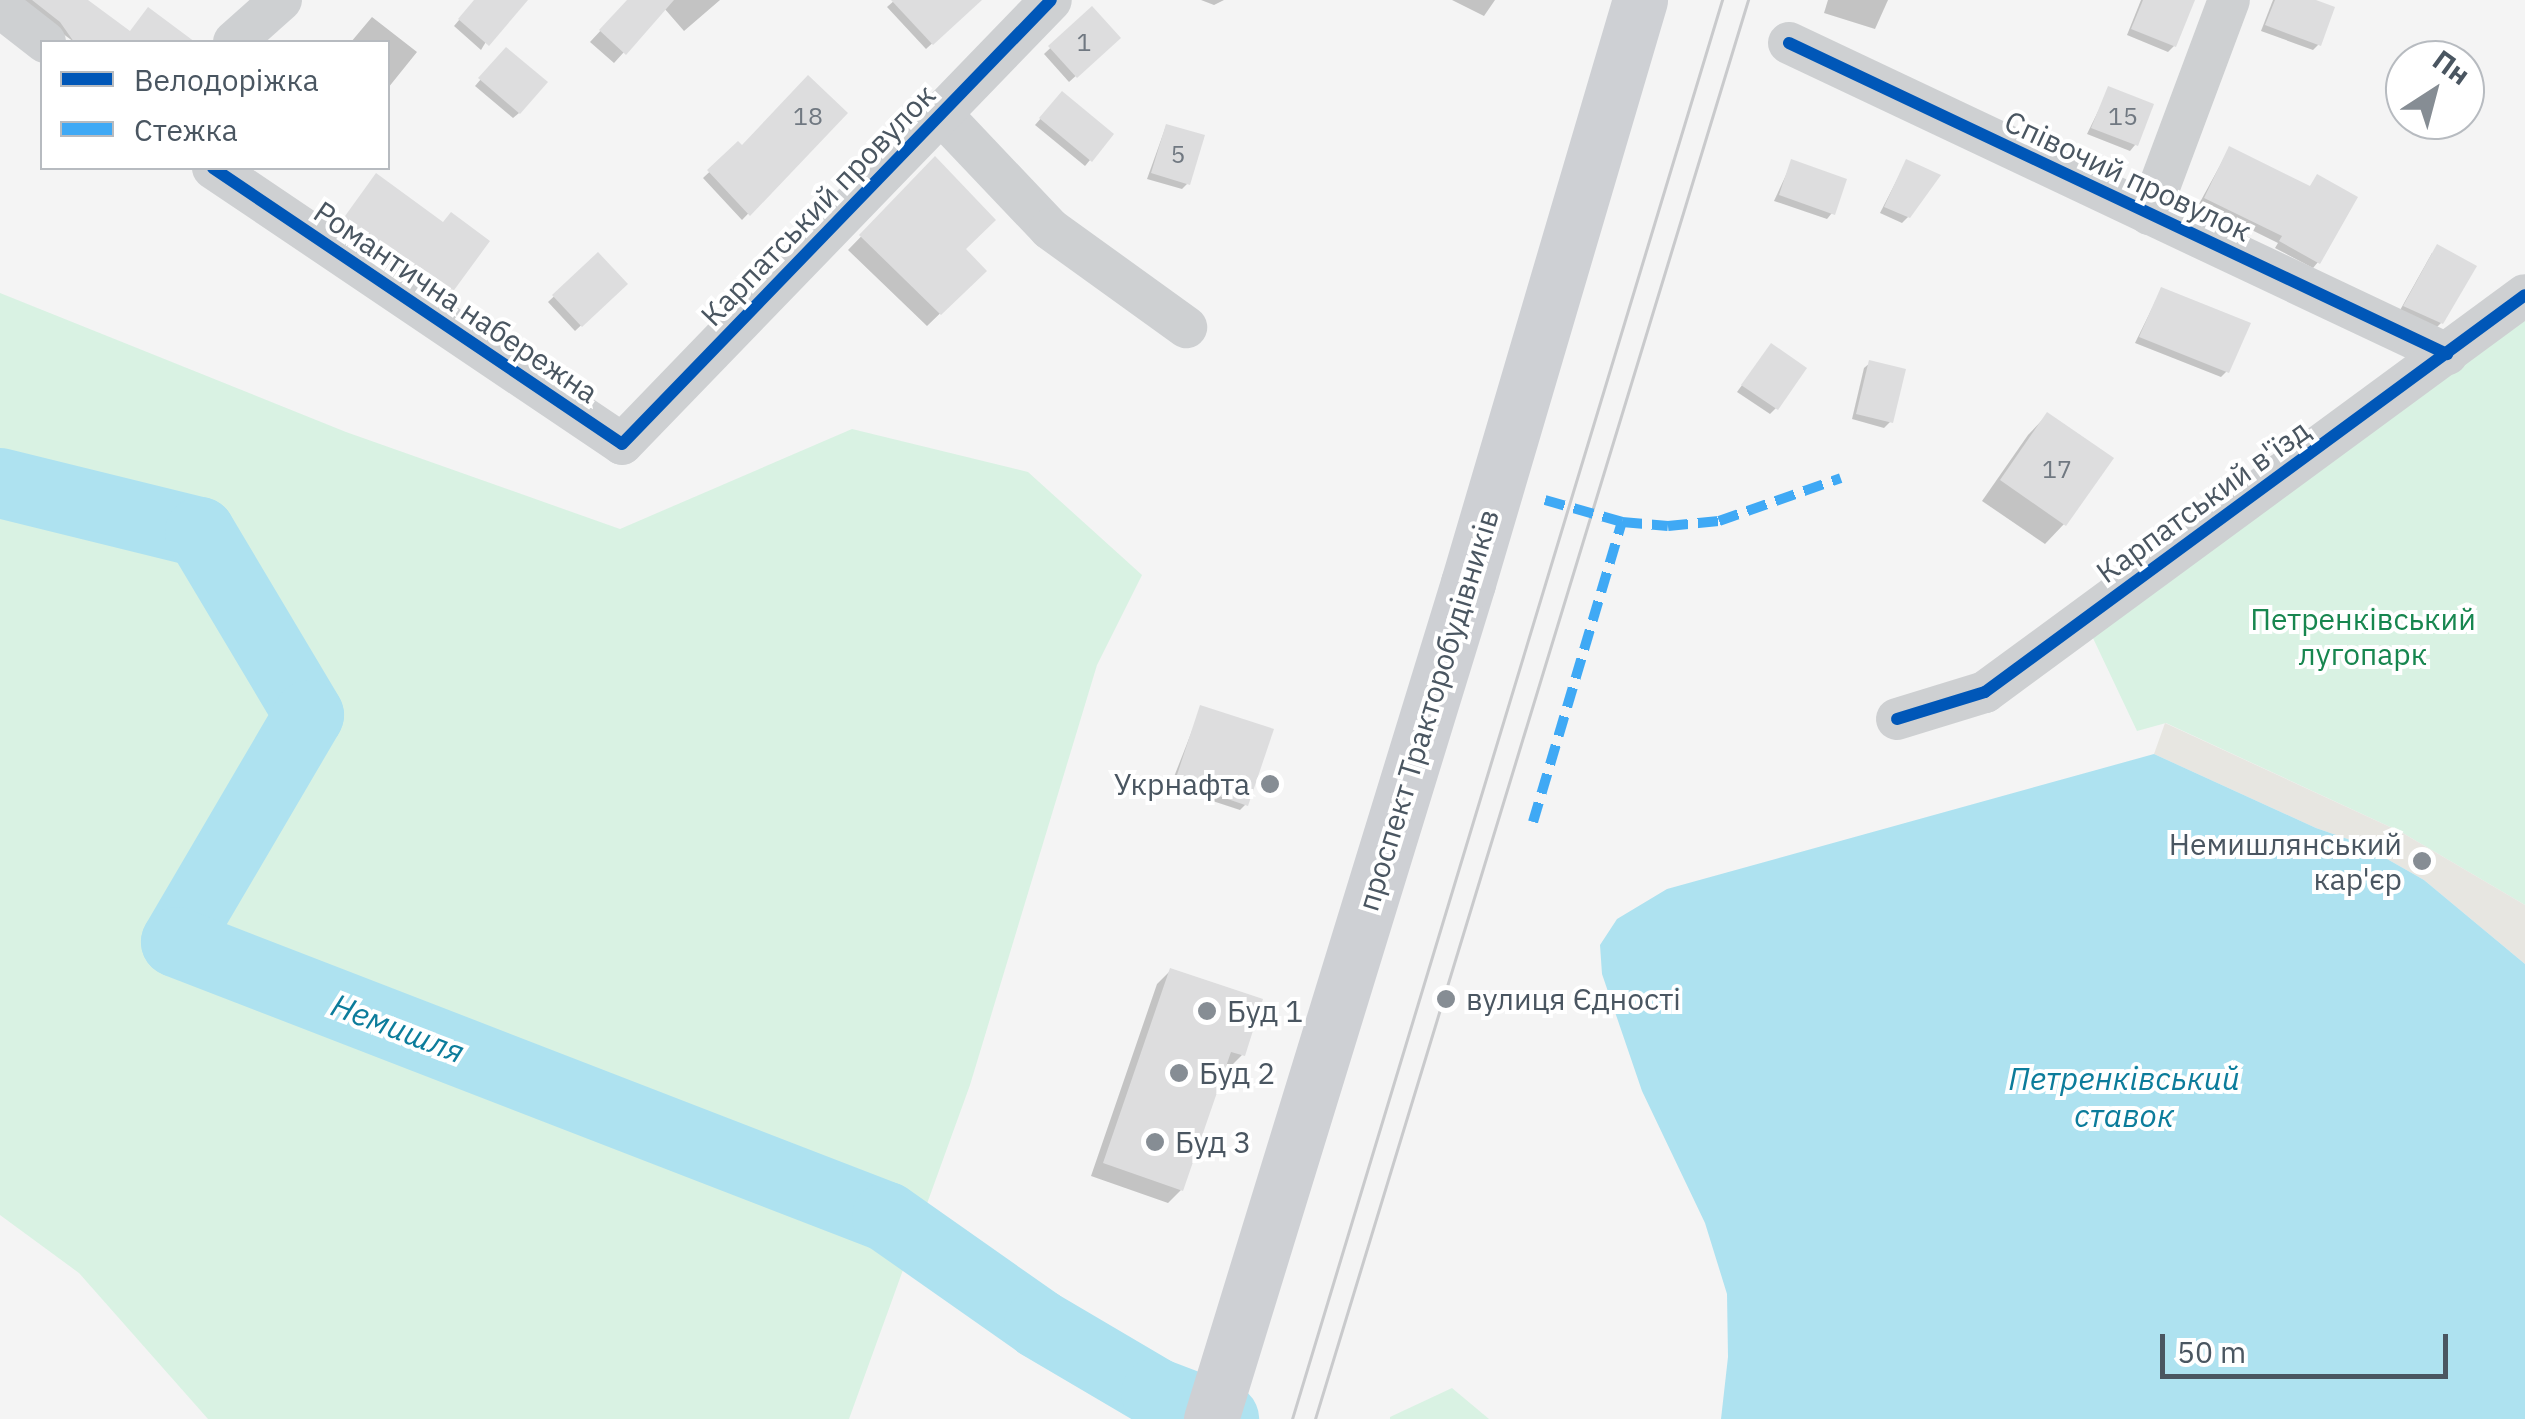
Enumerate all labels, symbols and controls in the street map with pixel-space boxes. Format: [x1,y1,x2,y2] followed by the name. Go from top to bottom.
[1077,27,1091,57] house number: 1
[40,40,390,170] legend
[2385,40,2485,140] north arrow
[2426,41,2478,93] text: Пн
[134,60,319,99] text: Велодоріжка
[693,77,943,333] street label: Карпатський провулок
[793,101,823,131] house number: 18
[2108,101,2138,131] house number: 15
[1999,103,2257,249] street label: Співочий провулок
[134,110,238,149] text: Стежка
[1171,139,1185,169] house number: 5
[307,193,605,411] street label: Романтична набережна
[2089,412,2317,590] street label: Карпатський в'їзд
[2042,454,2072,484] house number: 17
[1350,505,1506,915] street label: проспект Тракторобудівників
[2250,601,2476,672] park label: Петренківський лугопарк
[1114,766,1250,802] place label: Укрнафта
[1259,773,1281,795] marker: Укрнафта
[2169,826,2402,896] place label: Немишлянський кар'єр
[2411,850,2433,872] marker: Немишлянський кар'єр
[1466,981,1681,1017] place label: вулиця Єдності
[326,985,470,1071] water label: Немишля
[1435,988,1457,1010] marker: вулиця Єдності
[1227,993,1303,1029] place label: Буд 1
[1196,1000,1218,1022] marker: Буд 1
[1199,1055,1275,1091] place label: Буд 2
[2008,1060,2240,1135] water label: Петренківський ставок
[1168,1062,1190,1084] marker: Буд 2
[1175,1124,1251,1160] place label: Буд 3
[1144,1131,1166,1153] marker: Буд 3
[2165,1314,2452,1376] scale bar
[2177,1332,2246,1371] text: 50 m

